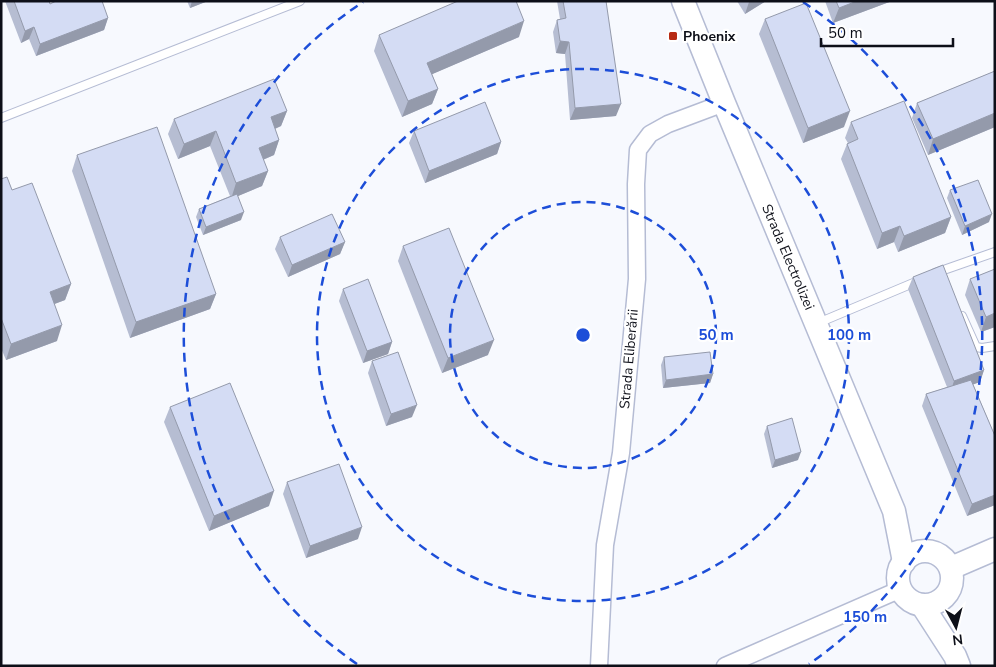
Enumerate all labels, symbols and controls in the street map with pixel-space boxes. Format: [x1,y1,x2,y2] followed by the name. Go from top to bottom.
[821,15,954,47] scale bar
[828,23,863,43] text: 50 m
[683,27,736,46] place label: Phoenix
[667,30,679,42] marker: Phoenix
[757,201,819,313] street label: Strada Electrolizei
[615,308,643,410] street label: Strada Eliberării
[698,325,734,345] text: 50 m
[827,325,871,345] text: 100 m
[574,326,592,344] centre of rings
[931,602,981,652] north arrow
[843,607,887,627] text: 150 m
[951,629,964,649] text: N

